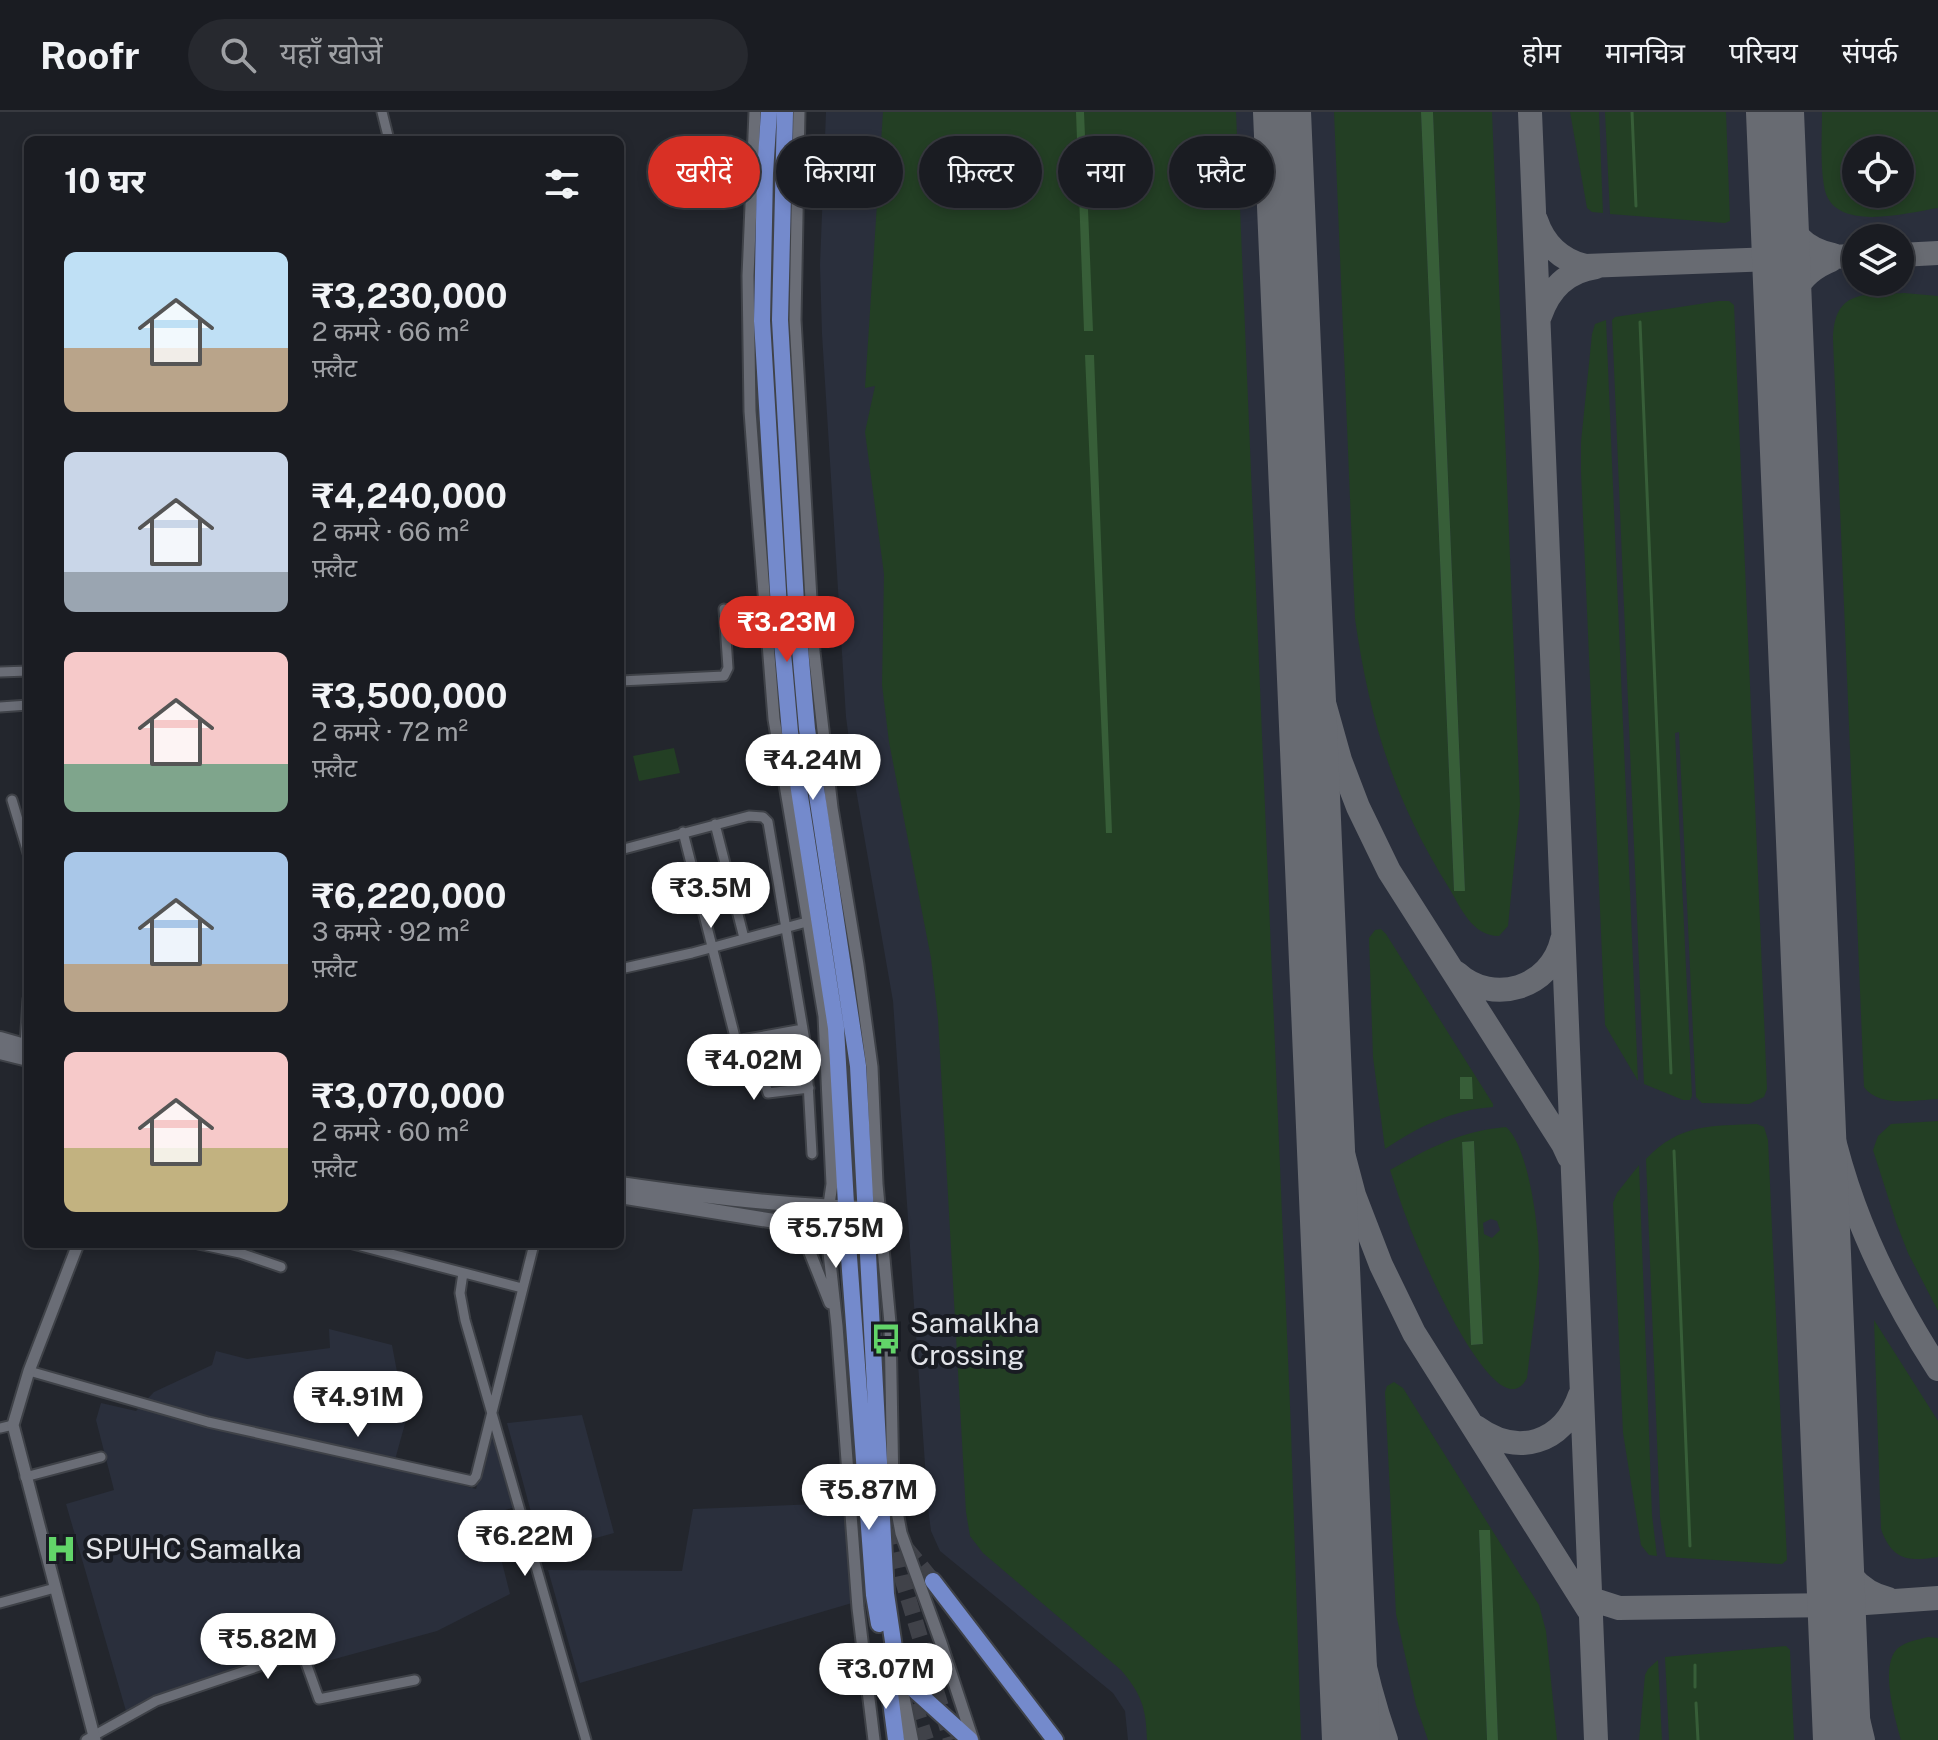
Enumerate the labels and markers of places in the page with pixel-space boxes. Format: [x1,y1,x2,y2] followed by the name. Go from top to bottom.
[722,596,852,664] pin: ₹3.23M
[748,734,878,802] pin: ₹4.24M
[655,862,767,930] pin: ₹3.5M
[689,1034,819,1102] pin: ₹4.02M
[771,1202,901,1270] pin: ₹5.75M
[910,1306,1039,1371] place label: Samalkha Crossing
[869,1322,903,1356] bus stop icon: Samalkha Crossing
[293,1371,423,1439] pin: ₹4.91M
[804,1464,934,1532] pin: ₹5.87M
[460,1510,590,1578] pin: ₹6.22M
[44,1532,78,1566] hospital icon: SPUHC Samalka
[85,1532,302,1565] place label: SPUHC Samalka
[203,1613,333,1681] pin: ₹5.82M
[821,1643,951,1711] pin: ₹3.07M

